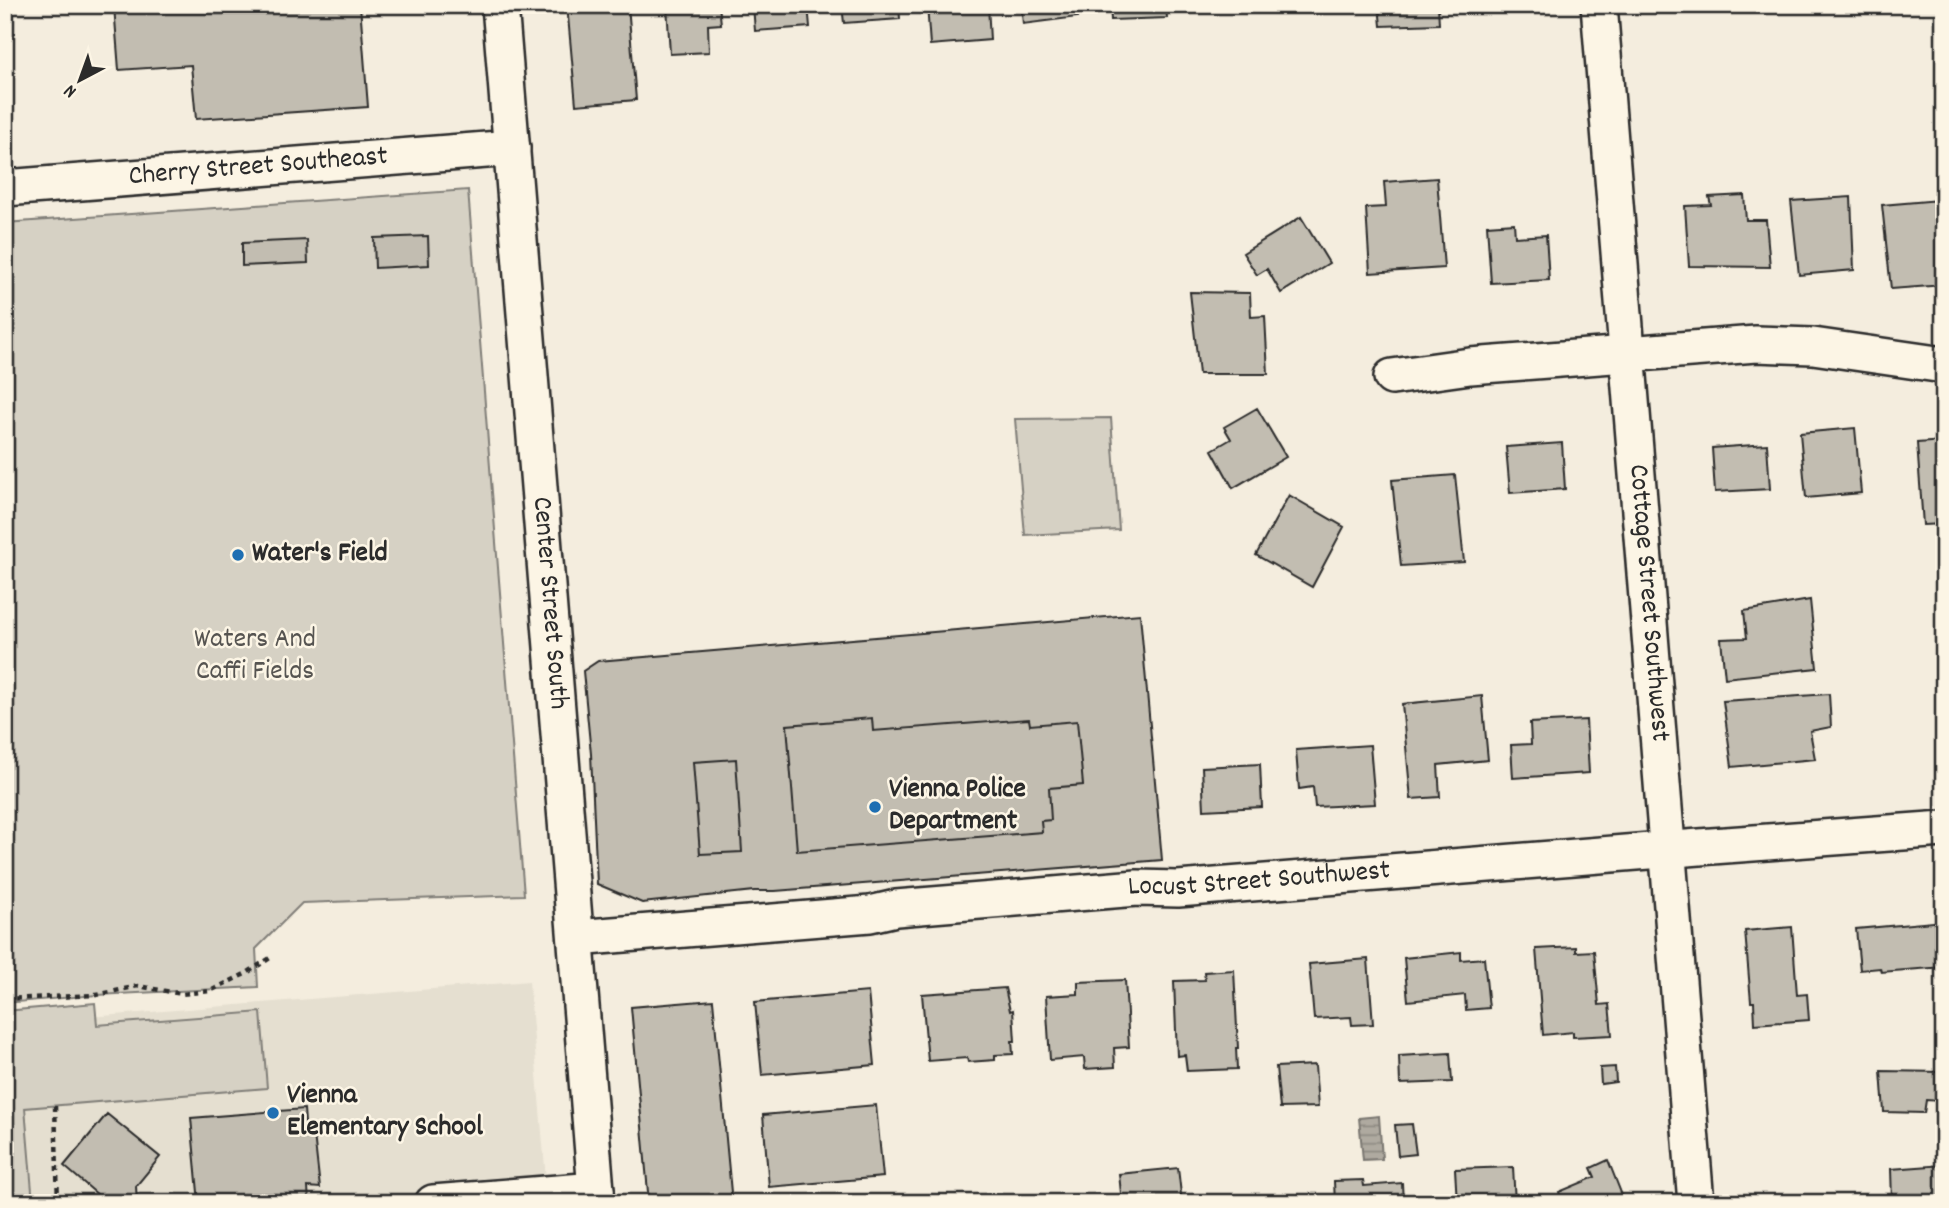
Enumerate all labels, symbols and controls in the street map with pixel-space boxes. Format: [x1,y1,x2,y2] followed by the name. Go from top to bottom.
[46,46,116,116] north arrow
[59,77,84,103] text: N
[127,138,389,198] street label: Cherry Street Southeast
[1616,463,1679,743] street label: Cottage Street Southwest
[520,495,577,711] street label: Center Street South
[252,535,388,575] place label: Water's Field
[230,547,246,563] marker: Water's Field
[194,621,316,693] park label: Waters And Caffi Fields
[889,771,1026,843] place label: Vienna Police Department
[867,799,883,815] marker: Vienna Police Department
[1126,852,1392,909] street label: Locust Street Southwest
[287,1077,483,1149] place label: Vienna Elementary School
[265,1105,281,1121] marker: Vienna Elementary School

